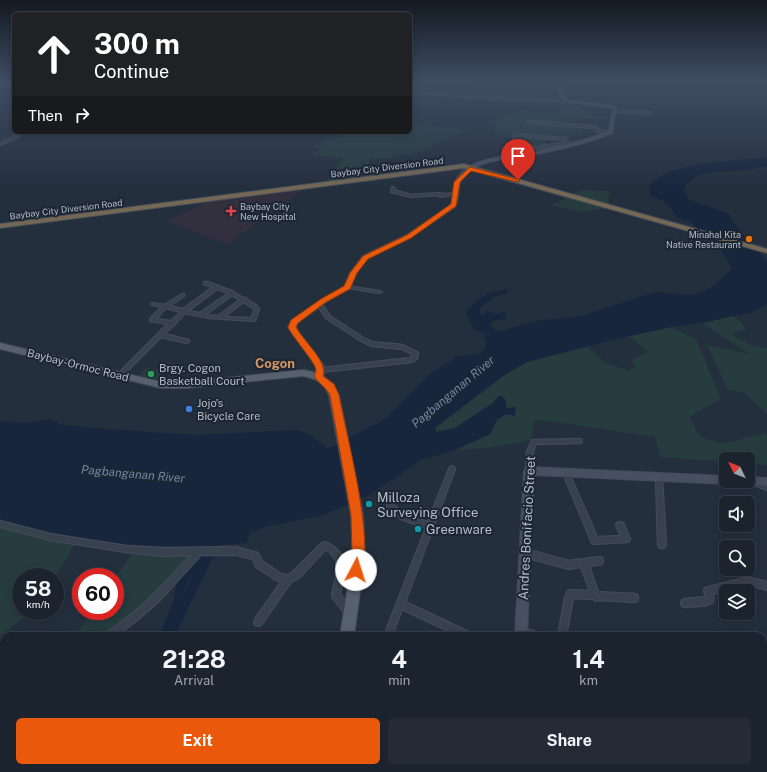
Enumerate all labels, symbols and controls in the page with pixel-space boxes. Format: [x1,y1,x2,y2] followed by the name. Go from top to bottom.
[94,27,180,60] text: 300 m
[28,28,80,80] icon: ahead
[94,61,169,82] text: Continue
[71,104,93,126] icon: right
[28,107,63,124] text: Then
[501,139,535,180] pin
[507,145,529,167] icon: arrive
[330,155,444,179] street label: Baybay City Diversion Road
[9,197,123,221] street label: Baybay City Diversion Road
[240,201,296,222] place label: Baybay City New Hospital
[225,205,237,217] marker: Baybay City New Hospital
[666,229,741,250] place label: Minahal Kita Native Restaurant
[744,234,754,244] marker: Minahal Kita Native Restaurant
[26,347,130,383] street label: Baybay-Ormoc Road
[409,353,498,431] water label: Pagbanganan River
[255,356,295,371] district label: Cogon
[159,362,245,387] place label: Brgy. Cogon Basketball Court
[146,369,156,379] marker: Brgy. Cogon Basketball Court
[197,397,261,422] place label: Jojo's Bicycle Care
[184,404,194,414] marker: Jojo's Bicycle Care
[719,452,755,488] north arrow
[719,452,755,620] map controls
[516,456,538,600] street label: Andres Bonifacio Street
[81,462,186,486] water label: Pagbanganan River
[377,490,478,520] place label: Milloza Surveying Office
[719,496,755,532] button: sound
[364,499,374,509] marker: Milloza Surveying Office
[426,522,492,537] place label: Greenware
[413,524,423,534] marker: Greenware
[719,540,755,576] button: search
[335,549,377,591] position arrow
[72,568,124,620] speed limit sign: 60
[25,577,51,601] text: 58
[719,584,755,620] button: layers
[26,598,50,610] text: km/h
[162,645,226,673] text: 21:28
[391,645,407,673] text: 4
[572,645,605,673] text: 1.4
[174,673,214,688] text: Arrival
[388,673,410,688] text: min
[579,673,598,688] text: km
[16,718,380,764] button: Exit
[388,718,751,764] button: Share

